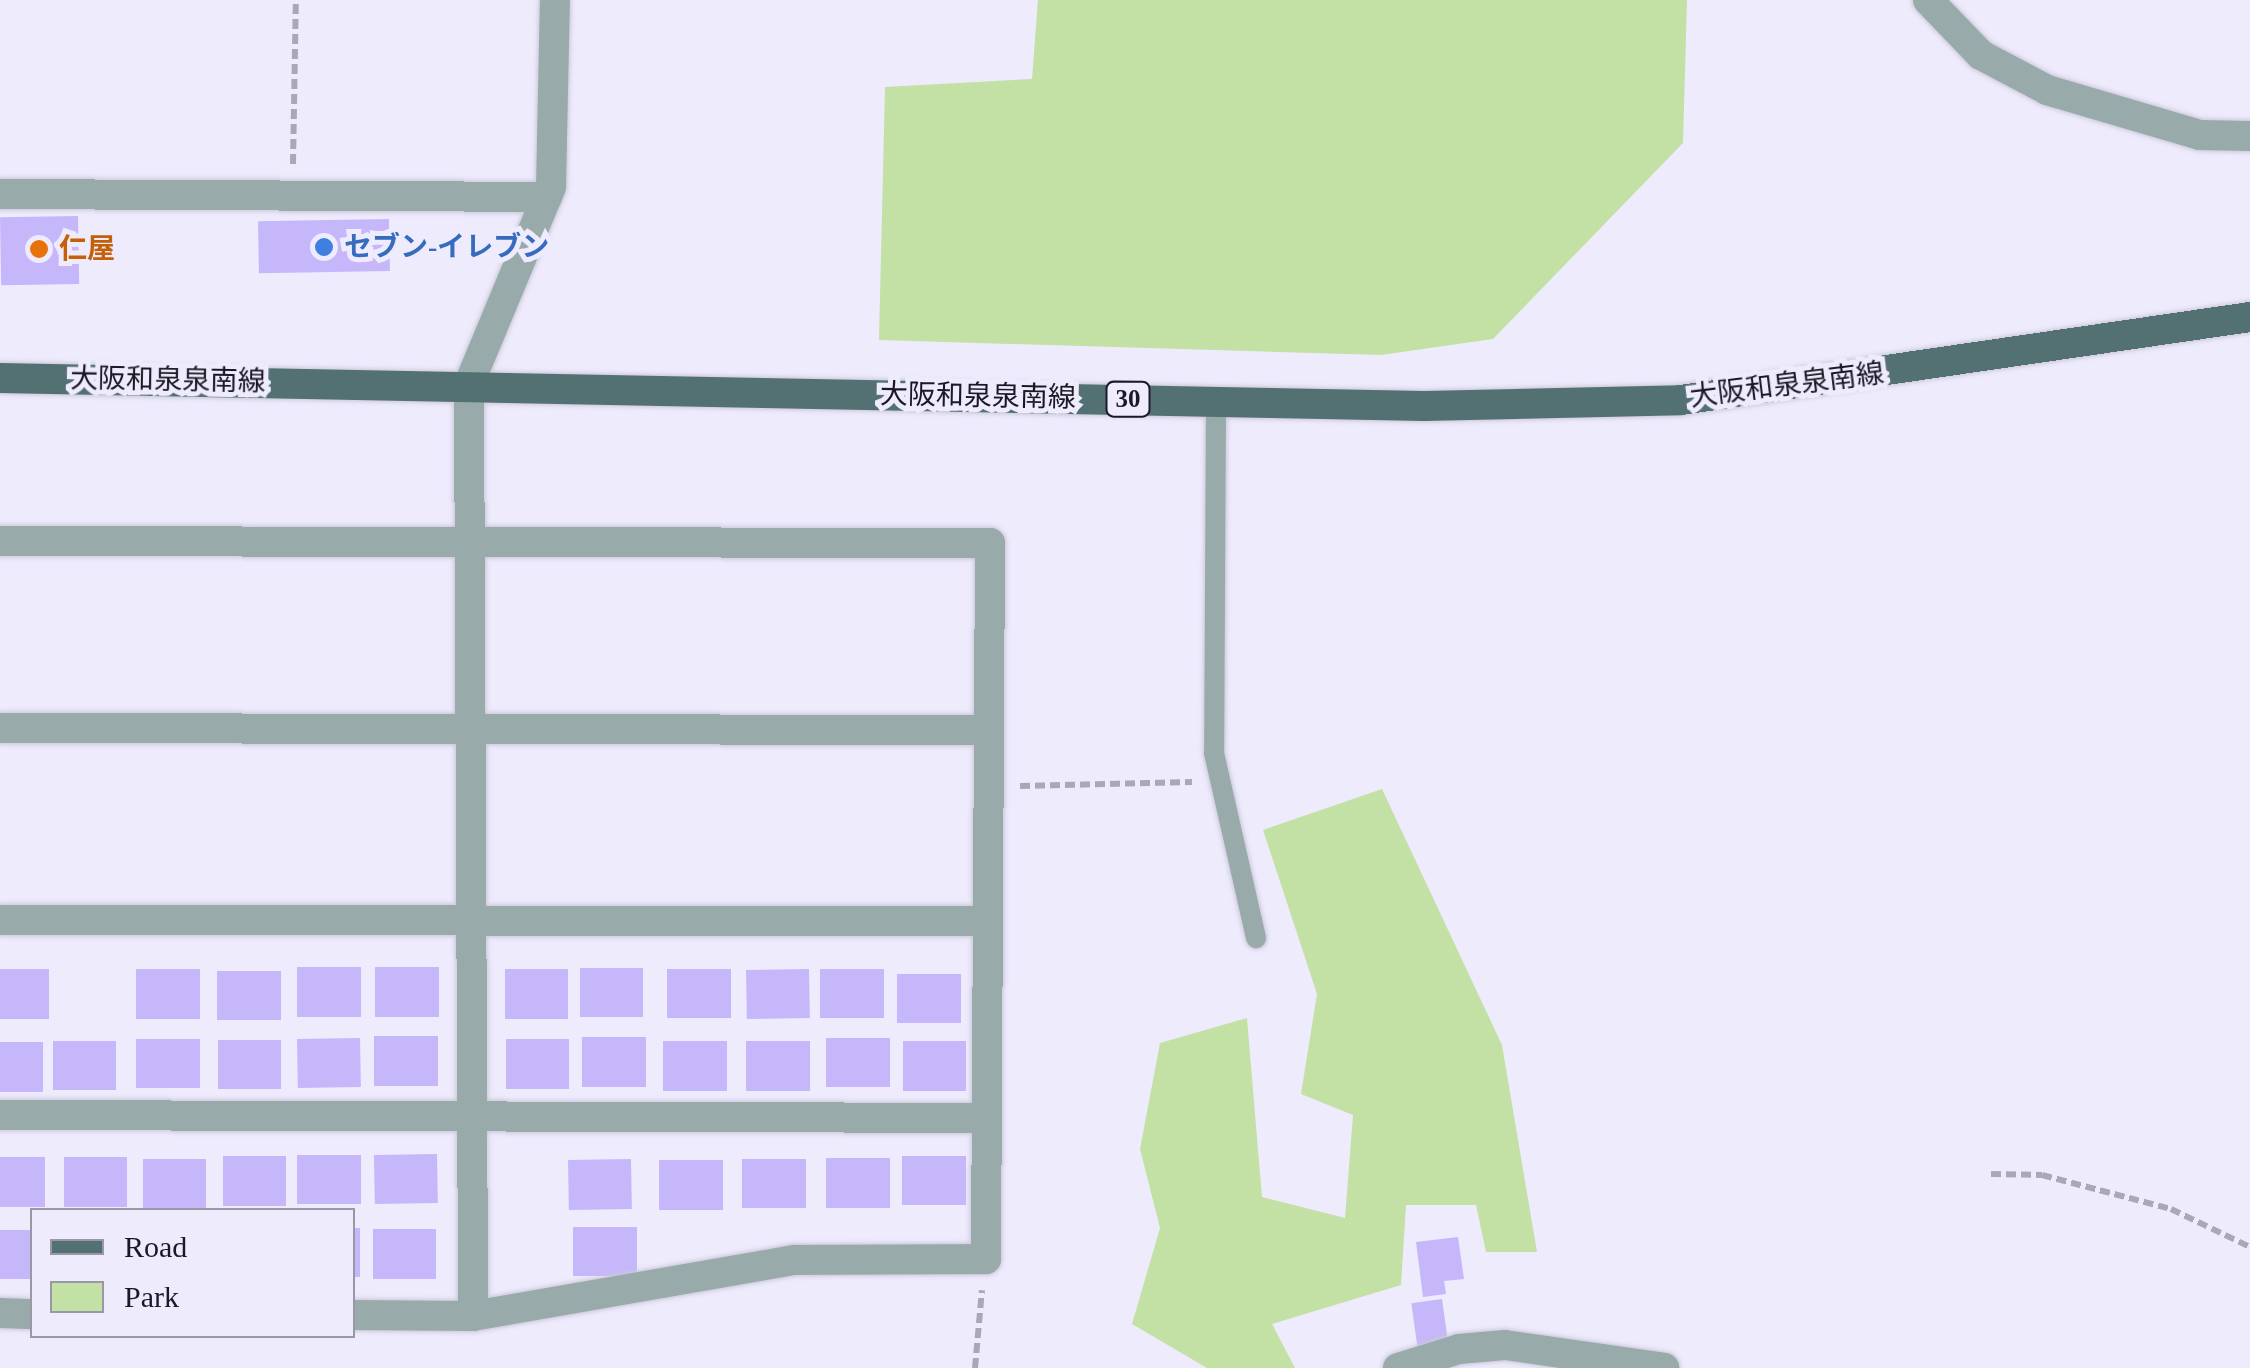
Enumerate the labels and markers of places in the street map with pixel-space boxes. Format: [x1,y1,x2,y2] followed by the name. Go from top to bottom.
[344,230,549,264] place label: セブン-イレブン
[59,232,115,266] place label: 仁屋
[313,236,335,258] marker: セブン-イレブン
[28,238,50,260] marker: 仁屋

